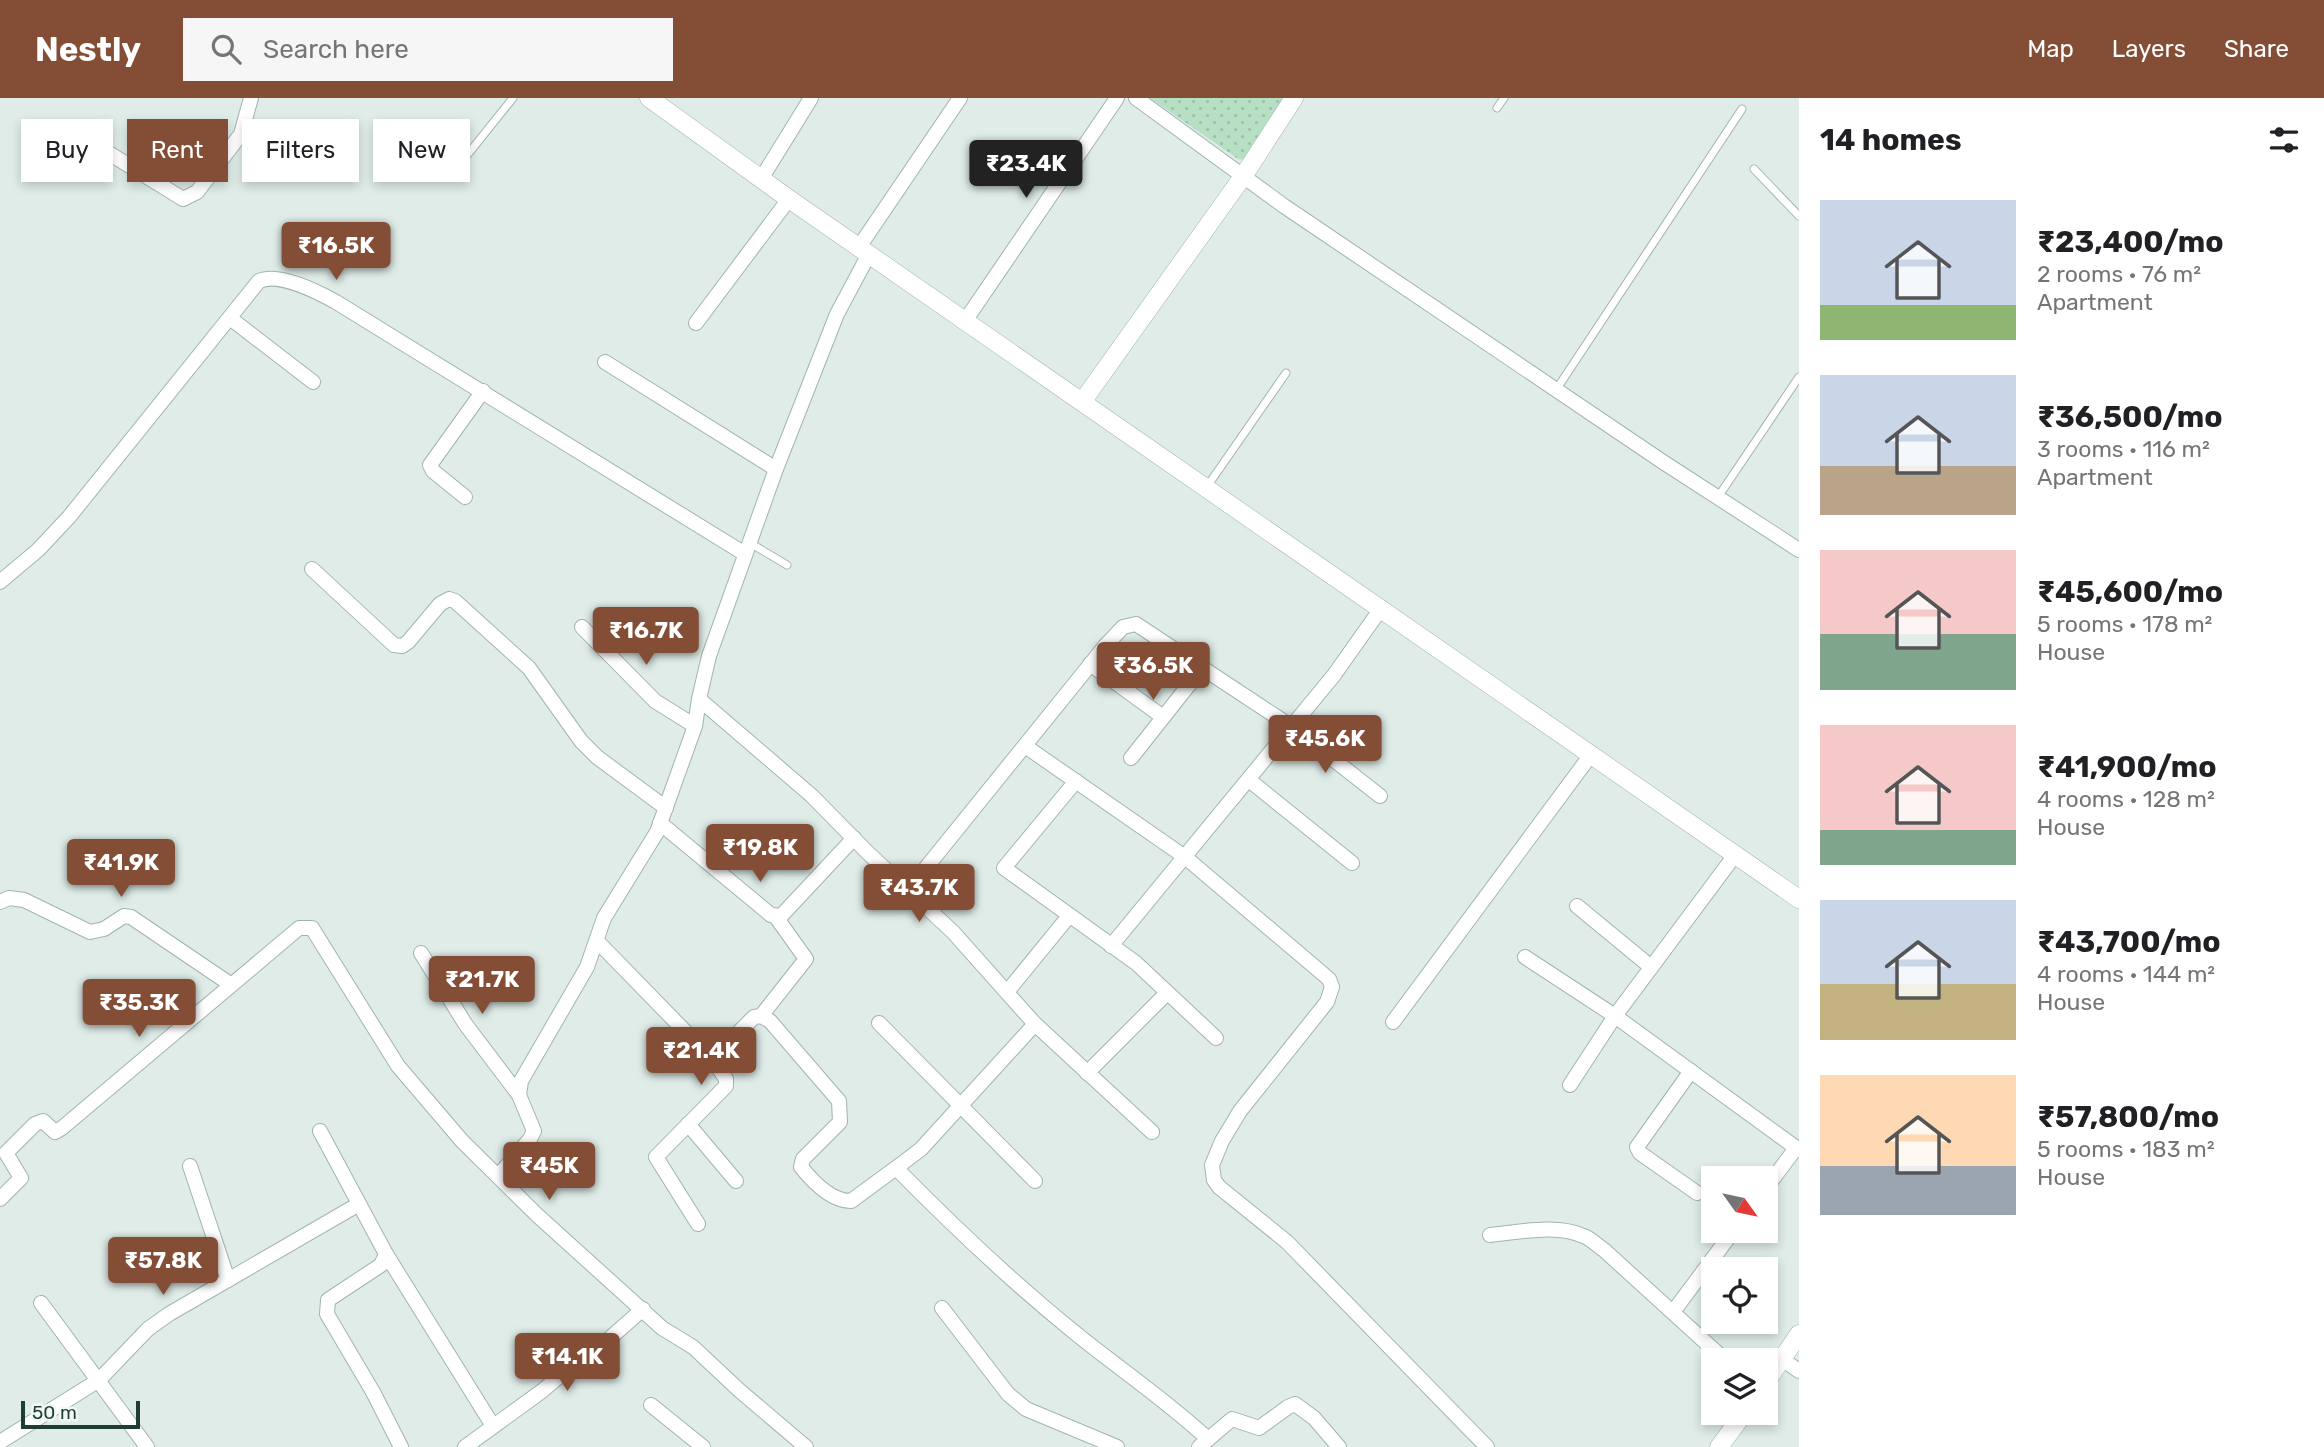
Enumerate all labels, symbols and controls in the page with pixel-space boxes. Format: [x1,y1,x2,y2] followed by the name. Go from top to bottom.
[183,18,673,81] search box
[35,30,141,69] text: Nestly
[207,30,245,68] icon: search
[263,34,409,65] text: Search here
[2027,35,2074,63] text: Map
[2112,35,2186,63] text: Layers
[2224,35,2289,63] text: Share
[21,119,113,182] chip: Buy
[127,119,228,182] chip: Rent
[242,119,359,182] chip: Filters
[373,119,470,182] chip: New
[2265,121,2303,159] icon: filters
[1820,122,1962,158] text: 14 homes
[969,140,1083,200] pin: ₹23.4K
[985,149,1067,177] text: ₹23.4K
[279,222,393,282] pin: ₹16.5K
[2037,224,2223,260] text: ₹23,400/mo
[1876,228,1960,312] icon: home
[298,231,374,259] text: ₹16.5K
[2037,260,2201,288] text: 2 rooms · 76 m²
[2037,288,2153,316] text: Apartment
[2037,399,2223,435] text: ₹36,500/mo
[1876,403,1960,487] icon: home
[2037,435,2210,463] text: 3 rooms · 116 m²
[2037,463,2153,491] text: Apartment
[2037,574,2223,610] text: ₹45,600/mo
[1876,578,1960,662] icon: home
[589,608,703,667] pin: ₹16.7K
[2037,610,2212,638] text: 5 rooms · 178 m²
[609,616,683,644] text: ₹16.7K
[2037,638,2105,666] text: House
[1096,642,1210,702] pin: ₹36.5K
[1113,651,1193,679] text: ₹36.5K
[1268,716,1382,775] pin: ₹45.6K
[1285,724,1365,752] text: ₹45.6K
[2037,749,2217,785] text: ₹41,900/mo
[1876,753,1960,837] icon: home
[2037,785,2215,813] text: 4 rooms · 128 m²
[2037,813,2105,841] text: House
[703,824,817,884] pin: ₹19.8K
[722,833,798,861] text: ₹19.8K
[64,840,178,899] pin: ₹41.9K
[83,848,159,876] text: ₹41.9K
[862,864,976,924] pin: ₹43.7K
[880,873,958,901] text: ₹43.7K
[2037,924,2220,960] text: ₹43,700/mo
[1876,928,1960,1012] icon: home
[425,956,539,1016] pin: ₹21.7K
[2037,960,2215,988] text: 4 rooms · 144 m²
[445,965,519,993] text: ₹21.7K
[82,979,196,1039] pin: ₹35.3K
[99,988,179,1016] text: ₹35.3K
[2037,988,2105,1016] text: House
[644,1028,758,1087] pin: ₹21.4K
[662,1036,740,1064] text: ₹21.4K
[2037,1099,2219,1135] text: ₹57,800/mo
[1876,1103,1960,1187] icon: home
[2037,1135,2214,1163] text: 5 rooms · 183 m²
[508,1142,590,1202] pin: ₹45K
[519,1151,579,1179] text: ₹45K
[2037,1163,2105,1191] text: House
[1701,1166,1778,1242] north arrow
[1701,1166,1778,1425] map controls
[106,1238,220,1297] pin: ₹57.8K
[124,1246,202,1274] text: ₹57.8K
[1701,1257,1778,1334] button: locate
[510,1334,624,1393] pin: ₹14.1K
[531,1342,603,1370] text: ₹14.1K
[1701,1348,1778,1425] button: layers
[21,1398,140,1430] scale bar
[32,1401,77,1424] text: 50 m

